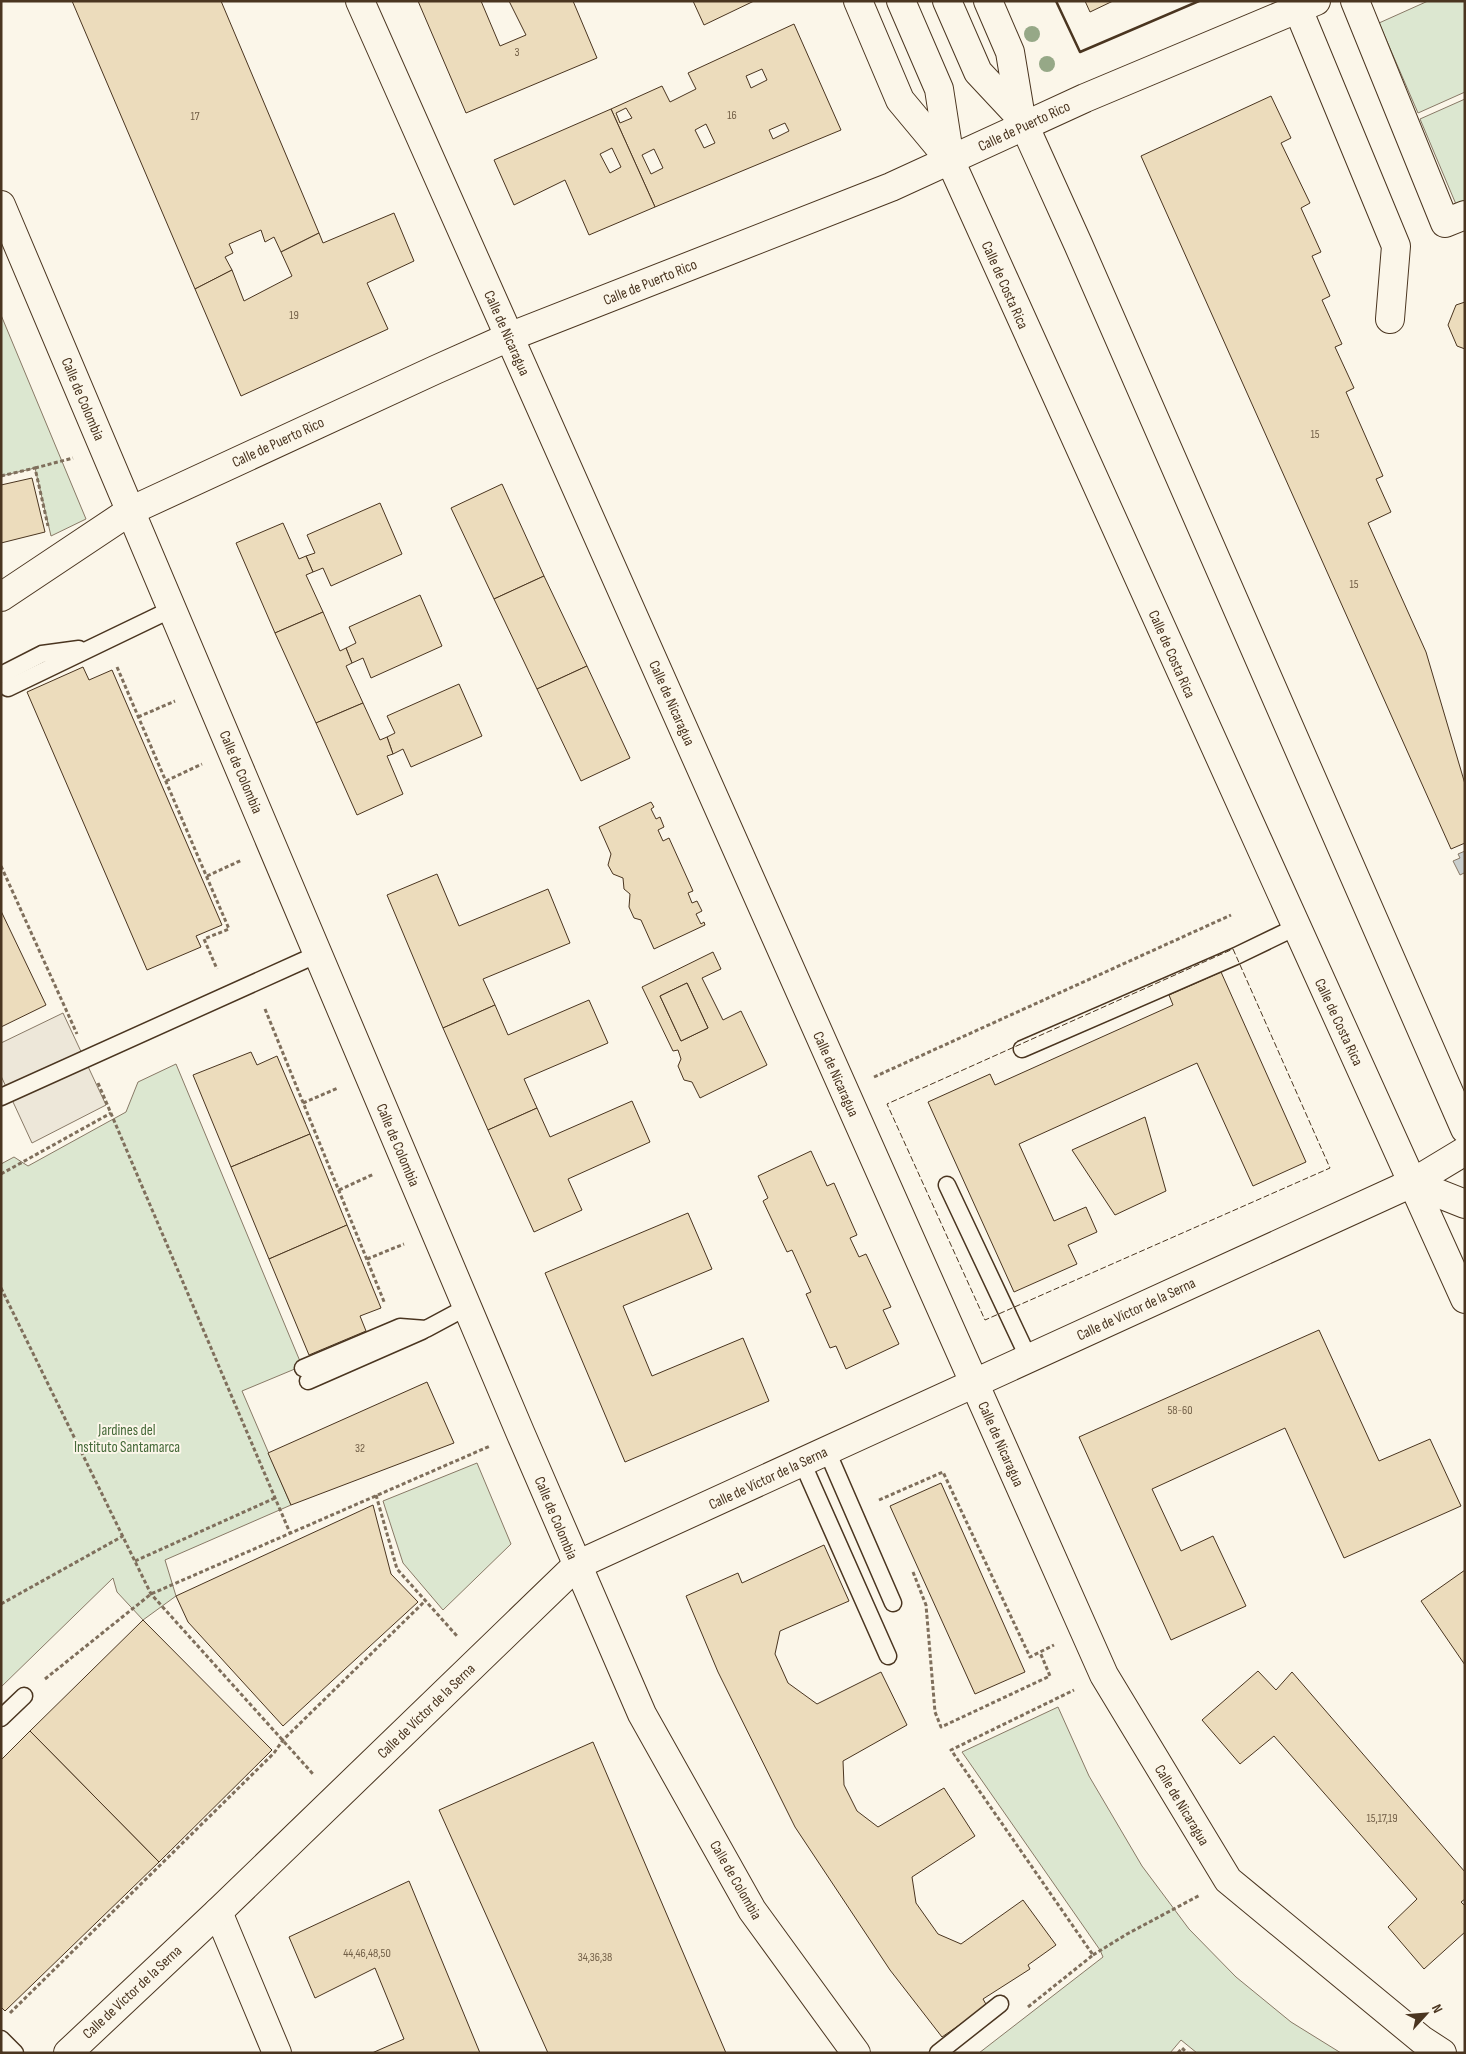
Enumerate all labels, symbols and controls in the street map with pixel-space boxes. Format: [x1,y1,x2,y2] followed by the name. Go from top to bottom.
[514,45,520,60] house number: 3
[975,97,1073,156] street label: Calle de Puerto Rico
[727,108,737,123] house number: 16
[191,109,200,124] house number: 17
[977,238,1032,332] street label: Calle de Costa Rica
[600,255,700,310] street label: Calle de Puerto Rico
[479,288,534,379] street label: Calle de Nicaragua
[289,308,299,323] house number: 19
[57,355,109,444] street label: Calle de Colombia
[229,413,327,472] street label: Calle de Puerto Rico
[1310,427,1320,442] house number: 15
[1349,577,1359,592] house number: 15
[1144,607,1199,701] street label: Calle de Costa Rica
[644,658,699,749] street label: Calle de Nicaragua
[215,728,267,817] street label: Calle de Colombia
[1310,976,1367,1069] street label: Calle de Costa Rica
[808,1029,863,1120] street label: Calle de Nicaragua
[372,1101,424,1190] street label: Calle de Colombia
[1074,1274,1199,1345] street label: Calle de Víctor de la Serna
[973,1399,1028,1490] street label: Calle de Nicaragua
[1167,1403,1193,1418] house number: 58-60
[74,1421,180,1457] park label: Jardines del Instituto Santamarca
[355,1441,365,1456] house number: 32
[706,1443,831,1514] street label: Calle de Víctor de la Serna
[530,1474,582,1563] street label: Calle de Colombia
[373,1660,479,1763] street label: Calle de Víctor de la Serna
[1150,1761,1213,1849] street label: Calle de Nicaragua
[1366,1811,1398,1826] house number: 15,17,19
[705,1837,766,1923] street label: Calle de Colombia
[79,1941,186,2043] street label: Calle de Víctor de la Serna
[343,1946,391,1961] house number: 44,46,48,50
[578,1950,612,1965] house number: 34,36,38
[1401,1989,1451,2039] north arrow
[1428,2001,1447,2016] text: N

